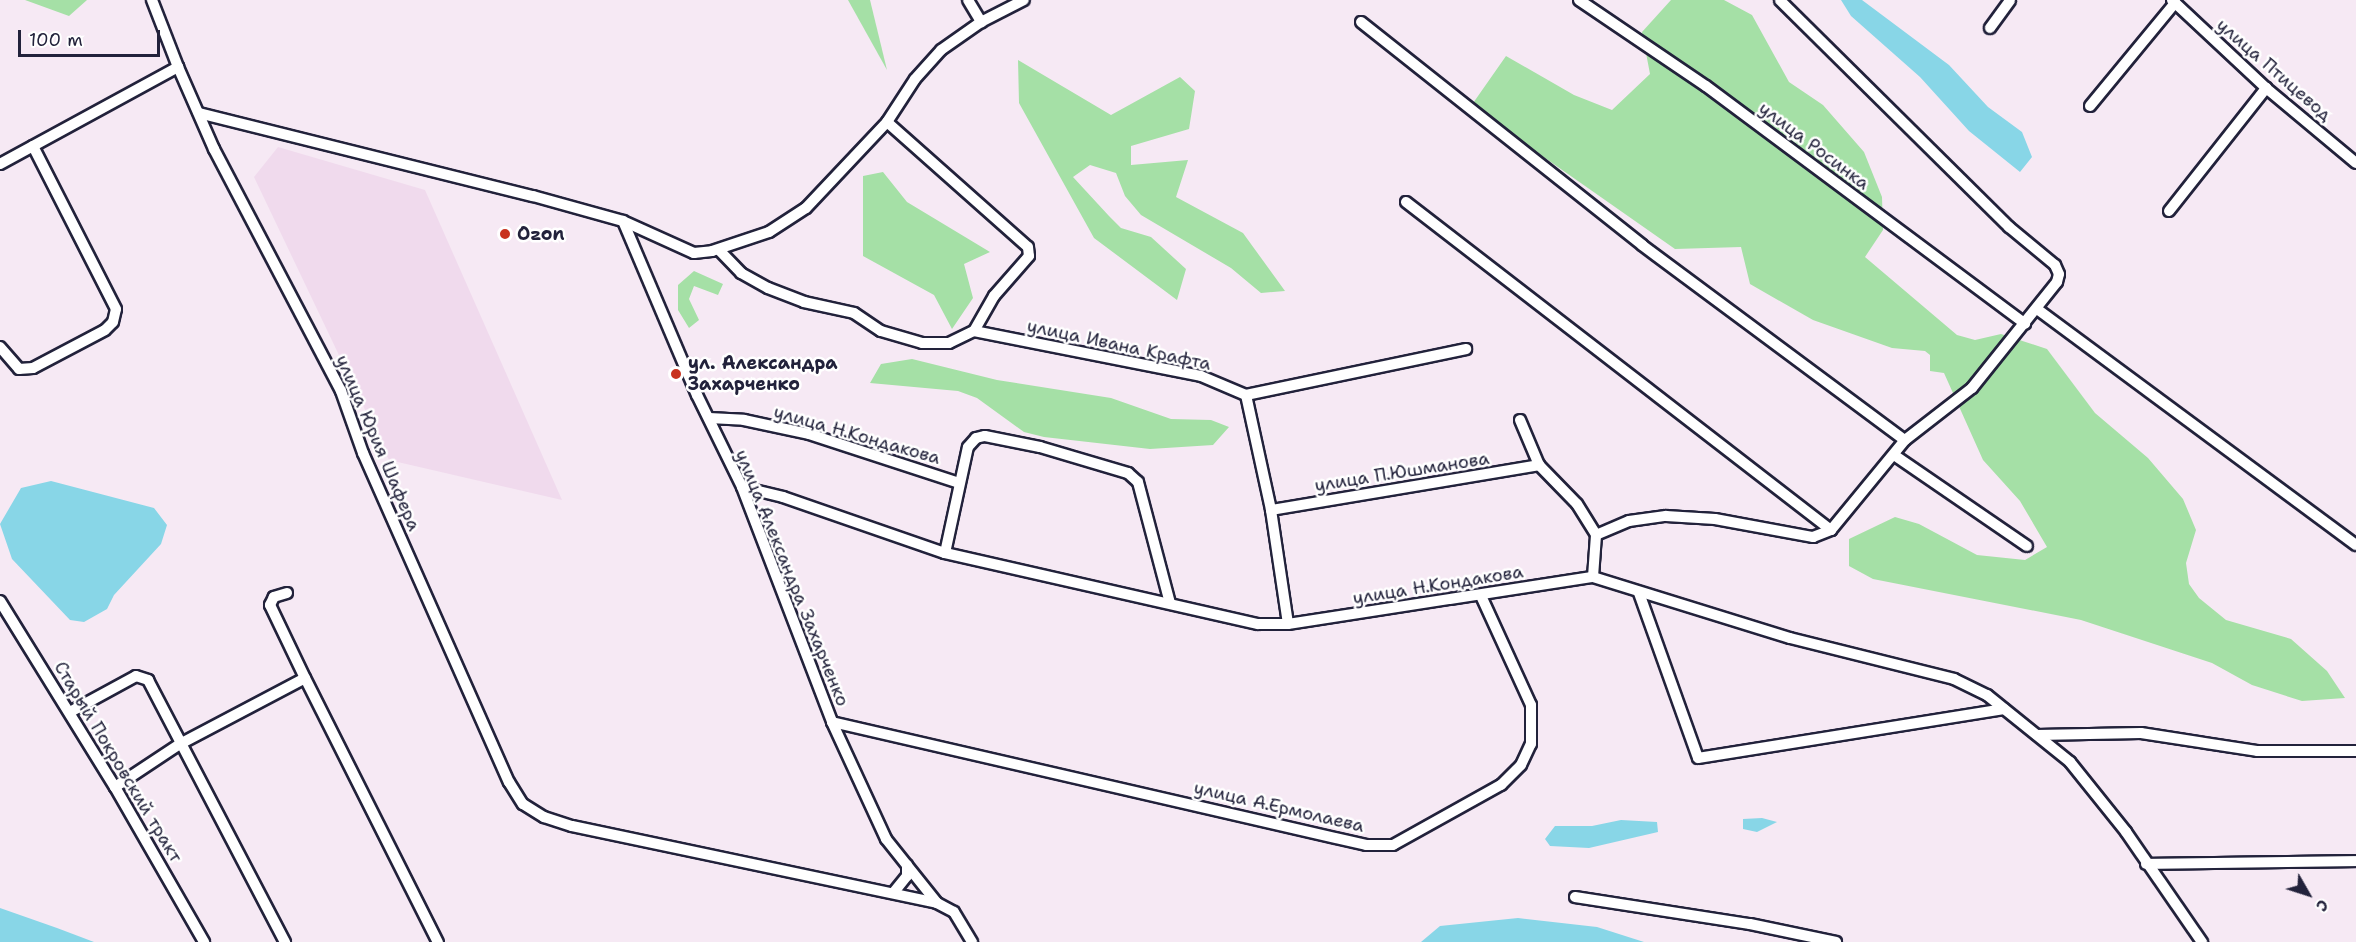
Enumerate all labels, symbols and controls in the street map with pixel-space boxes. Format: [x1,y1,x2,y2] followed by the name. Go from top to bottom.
[2212,14,2336,126] street label: улица Птицевод
[21,18,164,56] scale bar
[29,28,83,52] text: 100 m
[1755,97,1873,195] street label: улица Росинка
[517,223,564,245] place label: Ozon
[498,227,512,241] marker: Ozon
[1025,315,1213,375] street label: улица Ивана Крафта
[331,352,425,534] street label: улица Юрия Шафера
[688,353,838,395] place label: ул. Александра Захарченко
[669,367,683,381] marker: ул. Александра Захарченко
[771,401,943,469] street label: улица Н.Кондакова
[731,447,853,709] street label: улица Александра Захарченко
[1313,448,1491,496] street label: улица П.Юшманова
[1351,561,1525,609] street label: улица Н.Кондакова
[49,658,187,866] street label: Старый Покровский тракт
[1192,777,1366,837] street label: улица А.Ермолаева
[2278,864,2338,924] north arrow
[2311,895,2334,916] text: С

